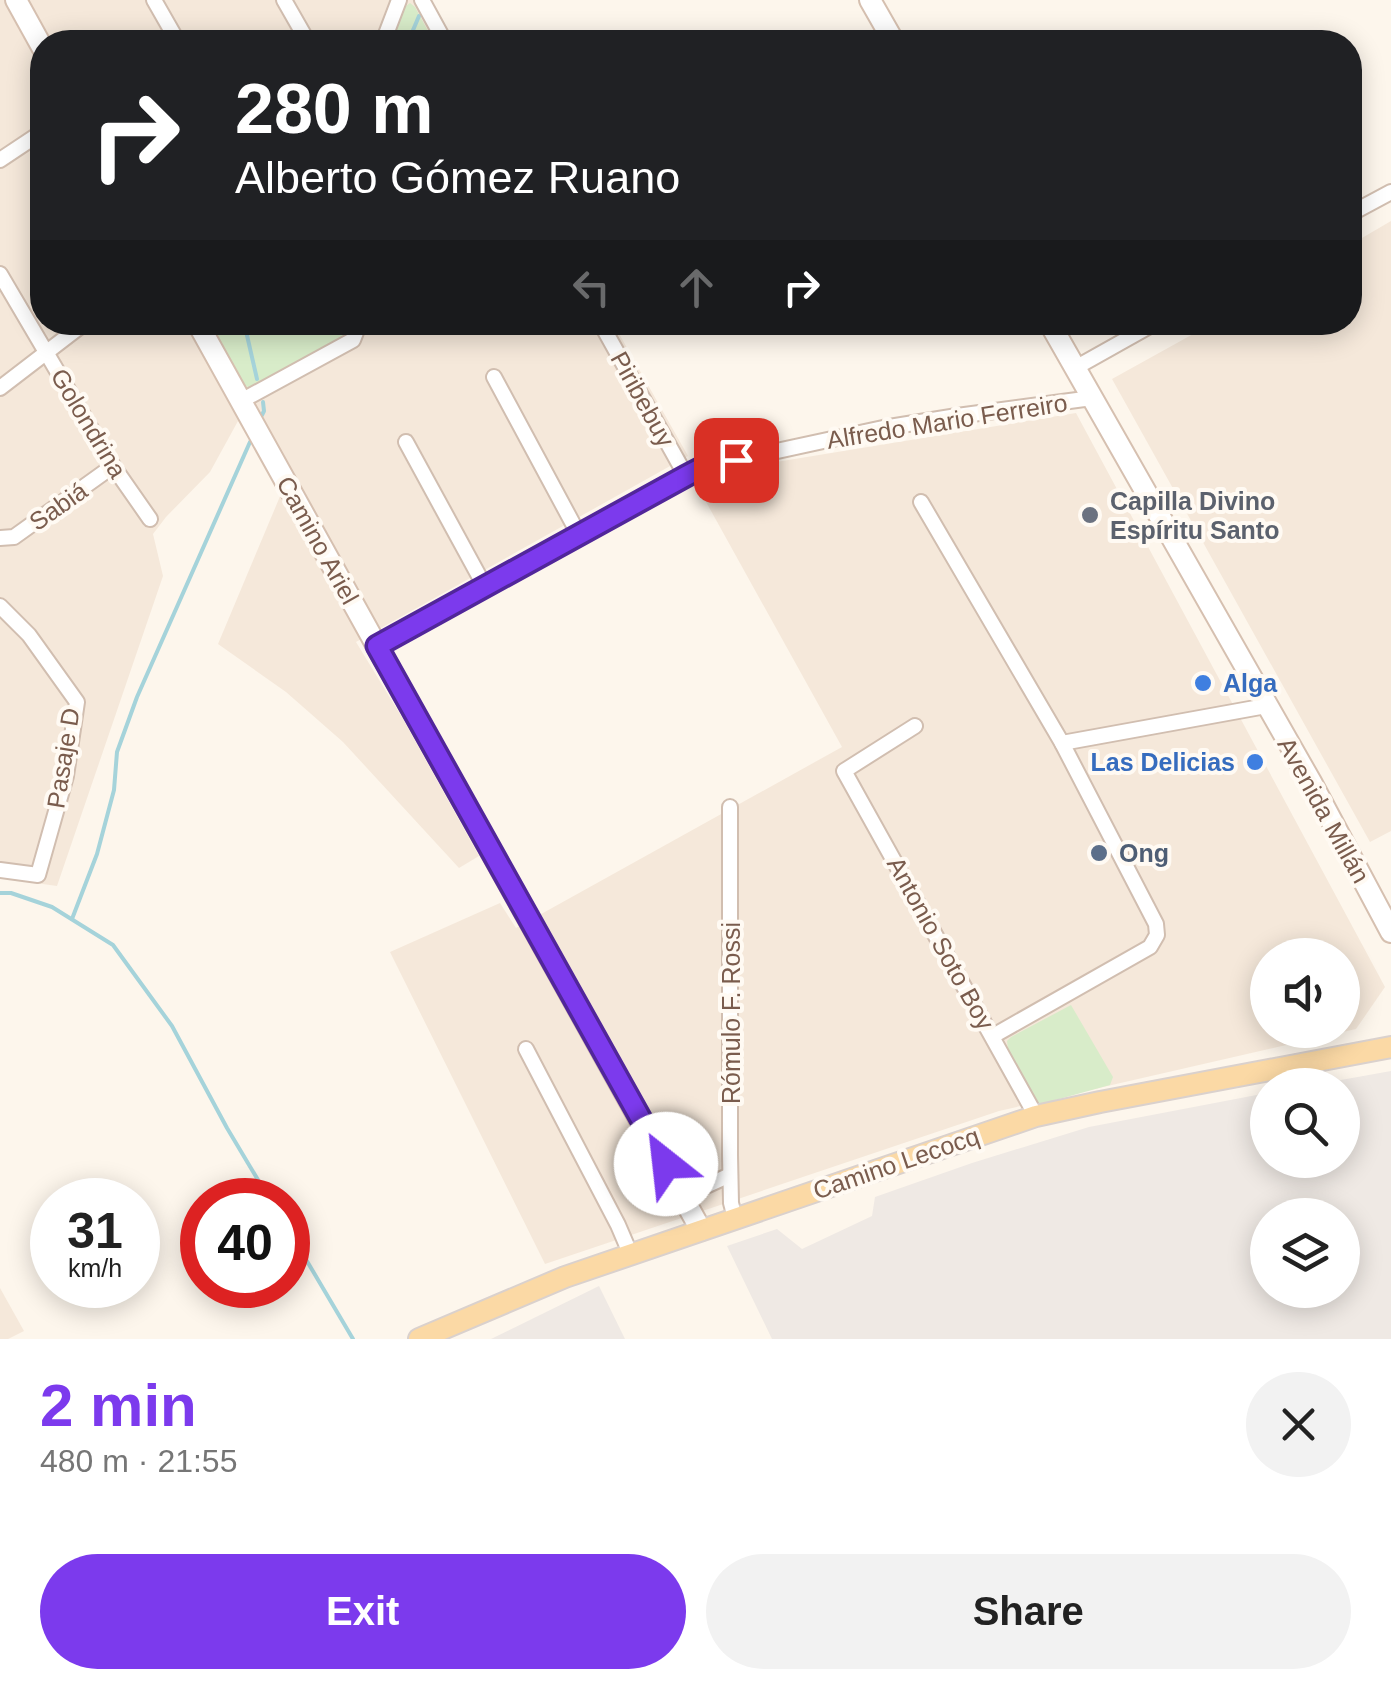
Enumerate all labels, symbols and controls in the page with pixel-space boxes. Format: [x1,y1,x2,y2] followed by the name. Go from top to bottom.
[70,70,200,200] icon: right
[235,70,433,148] text: 280 m
[235,152,680,203] text: Alberto Gómez Ruano
[564,260,619,315] icon: left
[669,260,724,315] icon: ahead
[774,260,829,315] icon: right
[605,347,681,452] street label: Piribebuy
[46,363,133,483] street label: Golondrina
[825,388,1069,454] street label: Alfredo Mario Ferreiro
[694,418,779,503] pin
[709,433,764,488] icon: arrive
[271,471,365,609] street label: Camino Ariel
[24,476,92,536] street label: Sabiá
[1110,487,1279,544] place label: Capilla Divino Espíritu Santo
[1079,504,1101,526] marker: Capilla Divino Espíritu Santo
[1223,669,1278,697] place label: Alga
[1192,672,1214,694] marker: Alga
[41,706,85,810] street label: Pasaje D
[1272,732,1376,888] street label: Avenida Millán
[1090,748,1235,776] place label: Las Delicias
[1244,751,1266,773] marker: Las Delicias
[1119,839,1169,867] place label: Ong
[1088,842,1110,864] marker: Ong
[882,852,1000,1035] street label: Antonio Soto Boy
[717,922,745,1104] street label: Rómulo F. Rossi
[1250,938,1360,1308] map controls
[1250,938,1360,1048] button: sound
[1250,1068,1360,1178] button: search
[614,1112,718,1216] position arrow
[809,1121,983,1205] street label: Camino Lecocq
[180,1178,310,1308] speed limit sign: 40
[1250,1198,1360,1308] button: layers
[67,1203,123,1259] text: 31
[68,1254,122,1282] text: km/h
[40,1372,197,1439] text: 2 min
[1246,1372,1351,1477] button: close
[40,1443,237,1479] text: 480 m · 21:55
[40,1554,686,1669] button: Exit
[706,1554,1351,1669] button: Share

